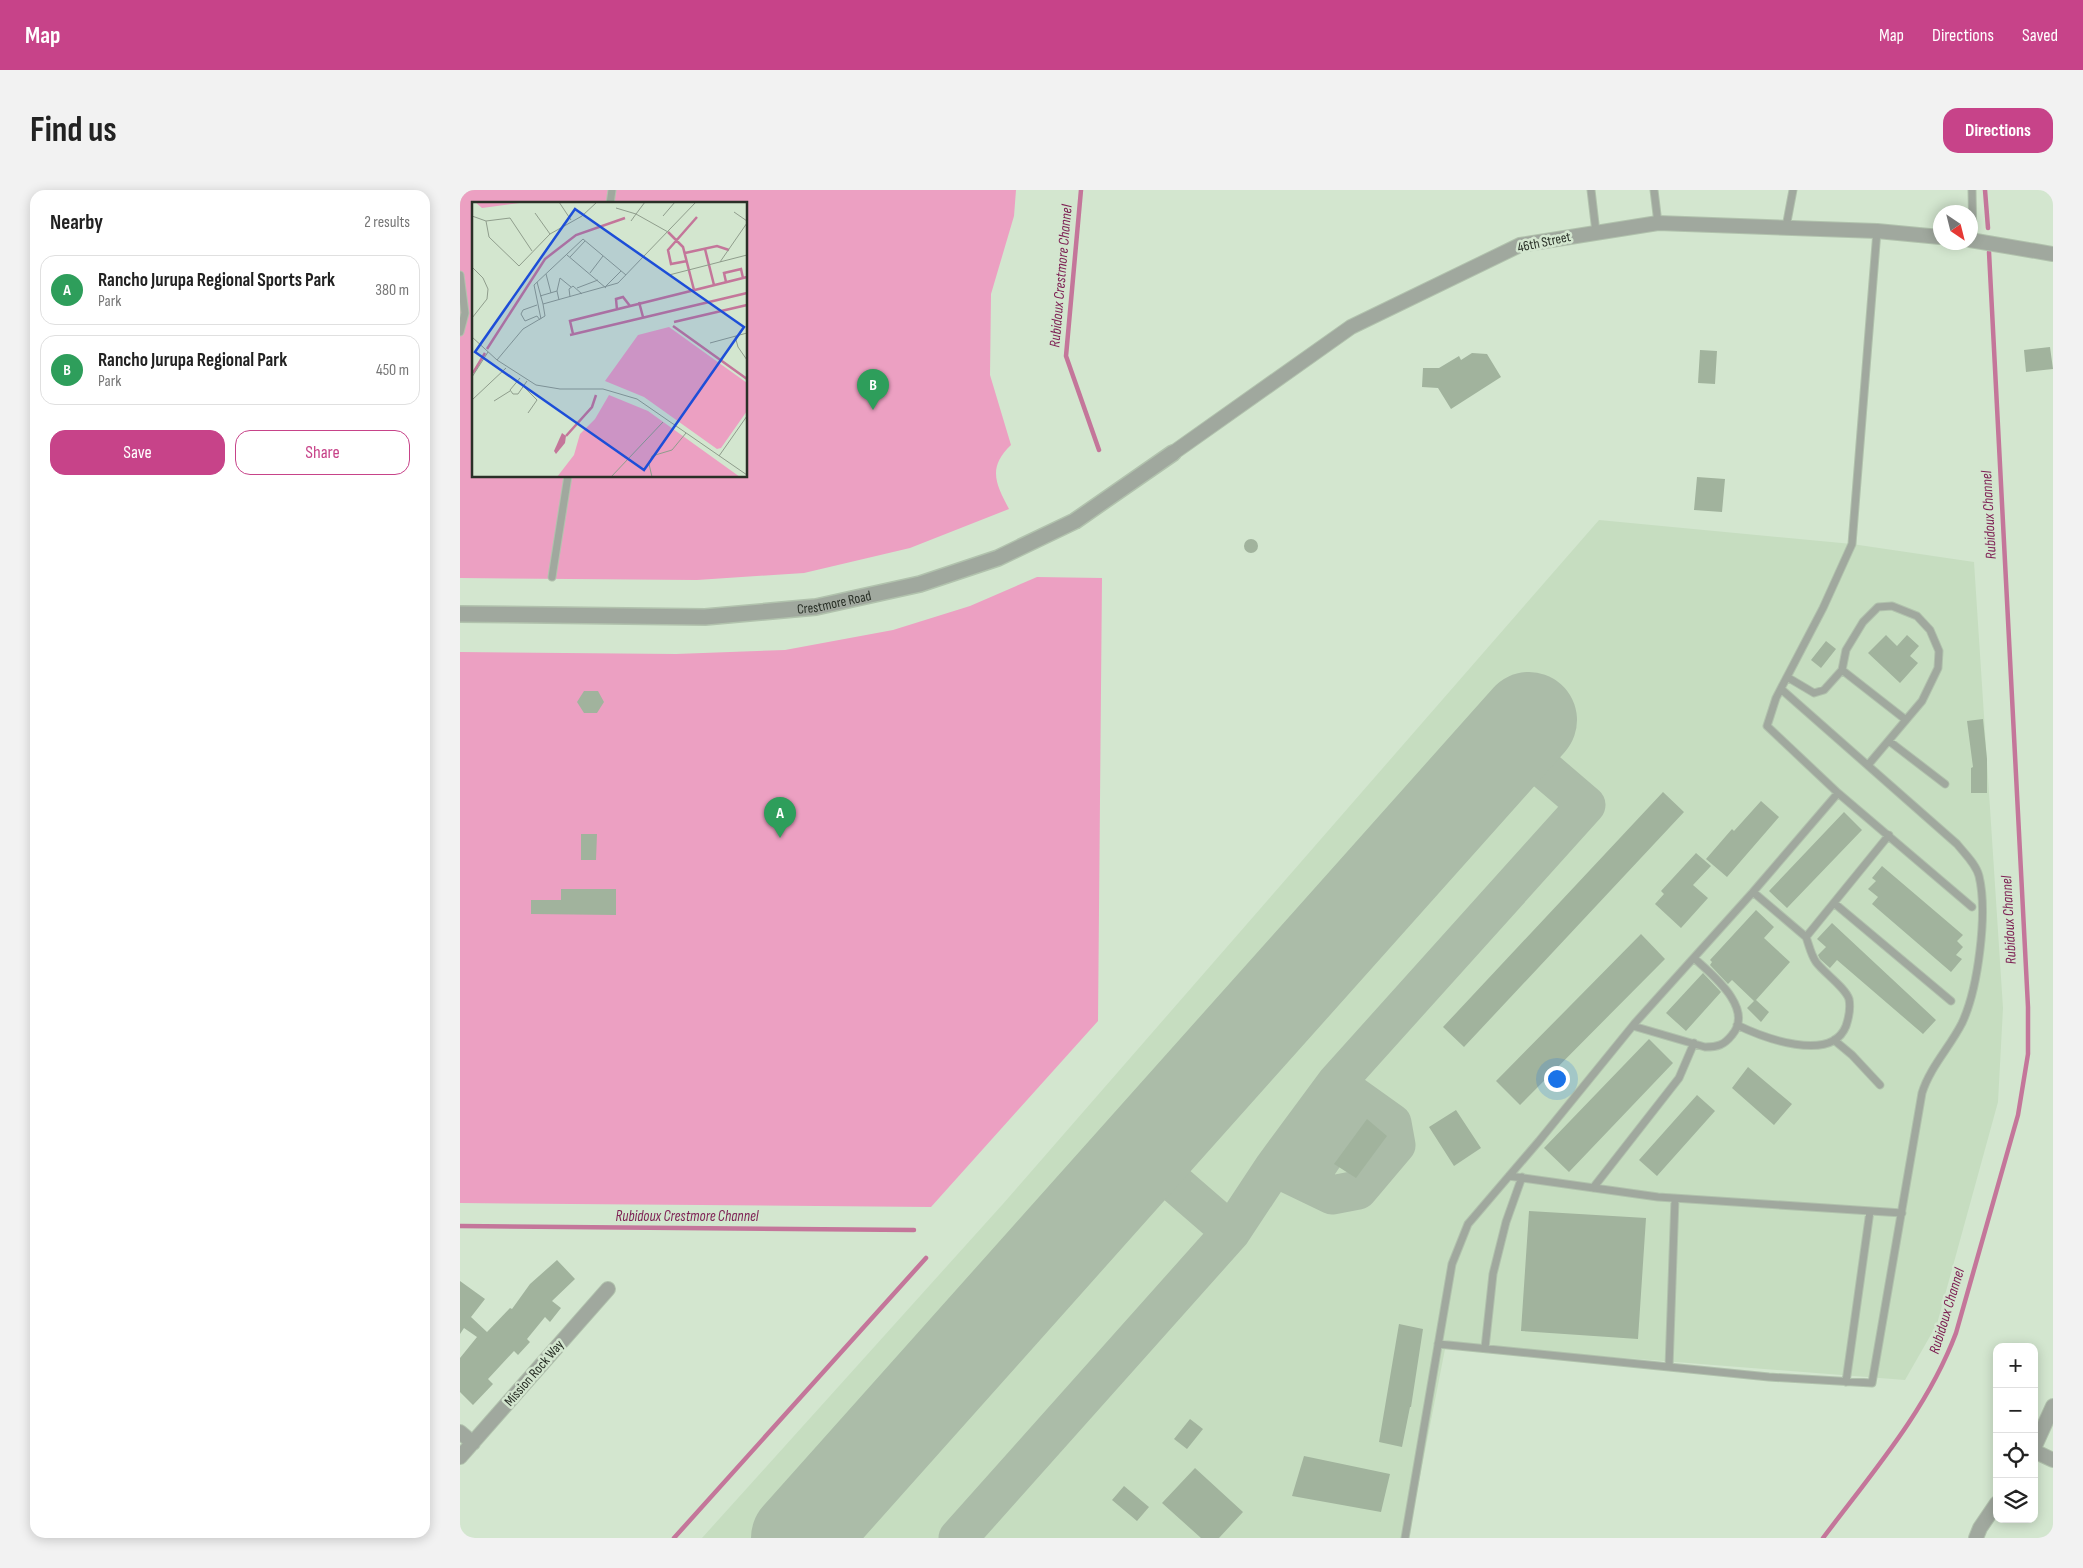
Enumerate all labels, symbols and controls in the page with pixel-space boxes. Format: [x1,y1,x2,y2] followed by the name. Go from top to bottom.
[25,21,60,50] text: Map
[1879,25,1904,46] text: Map
[1932,25,1994,46] text: Directions
[2022,25,2058,46] text: Saved
[1943,108,2053,153] button: Directions
[30,109,117,152] text: Find us
[472,202,748,478] inset map
[1045,203,1077,348] water label: Rubidoux Crestmore Channel
[1933,205,1978,250] north arrow
[50,210,103,235] text: Nearby
[364,213,410,232] text: 2 results
[1516,228,1572,256] street label: 46th Street
[98,269,335,292] text: Rancho Jurupa Regional Sports Park
[63,281,71,300] text: A
[375,281,409,300] text: 380 m
[98,292,121,311] text: Park
[98,349,287,372] text: Rancho Jurupa Regional Park
[63,361,71,380] text: B
[376,361,409,380] text: 450 m
[857,369,889,410] pin: B
[98,372,121,391] text: Park
[50,430,225,475] button: Save
[235,430,410,475] button: Share
[1977,469,2001,560] water label: Rubidoux Channel
[796,587,873,617] street label: Crestmore Road
[764,797,796,838] pin: A
[1997,874,2021,965] water label: Rubidoux Channel
[1544,1066,1570,1092] your location
[615,1207,760,1226] water label: Rubidoux Crestmore Channel
[1925,1265,1969,1356] water label: Rubidoux Channel
[501,1336,568,1410] street label: Mission Rock Way
[1993,1343,2038,1523] map controls
[1993,1343,2038,1388] button: +
[1993,1388,2038,1433] button: −
[1993,1433,2038,1478] button: locate
[1993,1478,2038,1523] button: layers

